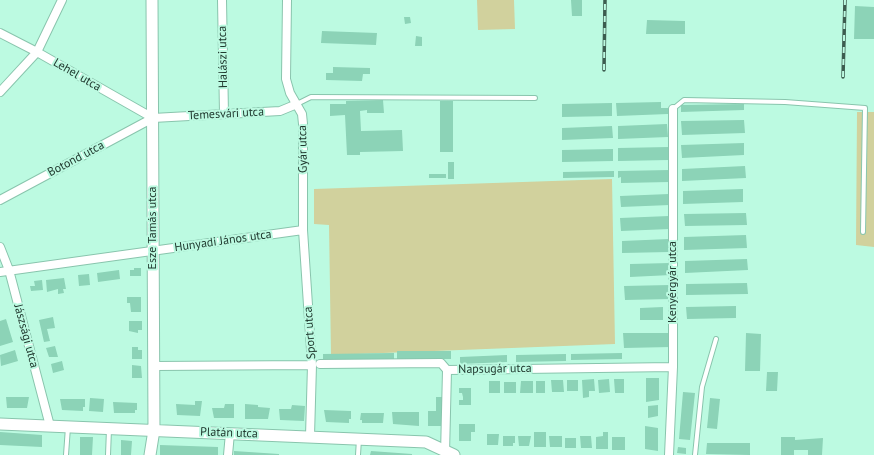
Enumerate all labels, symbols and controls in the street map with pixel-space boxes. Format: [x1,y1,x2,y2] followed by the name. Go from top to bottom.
[215,26,231,88] street label: Halászi utca
[51,56,103,94] street label: Lehel utca
[188,105,264,123] street label: Temesvári utca
[295,125,311,173] street label: Gyár utca
[45,138,107,180] street label: Botond utca
[146,186,160,270] street label: Esze Tamás utca
[173,227,273,255] street label: Hunyadi János utca
[666,241,680,323] street label: Kenyérgyár utca
[11,303,41,369] street label: Jászsági utca
[301,306,319,360] street label: Sport utca
[458,361,532,377] street label: Napsugár utca
[200,425,258,441] street label: Platán utca

